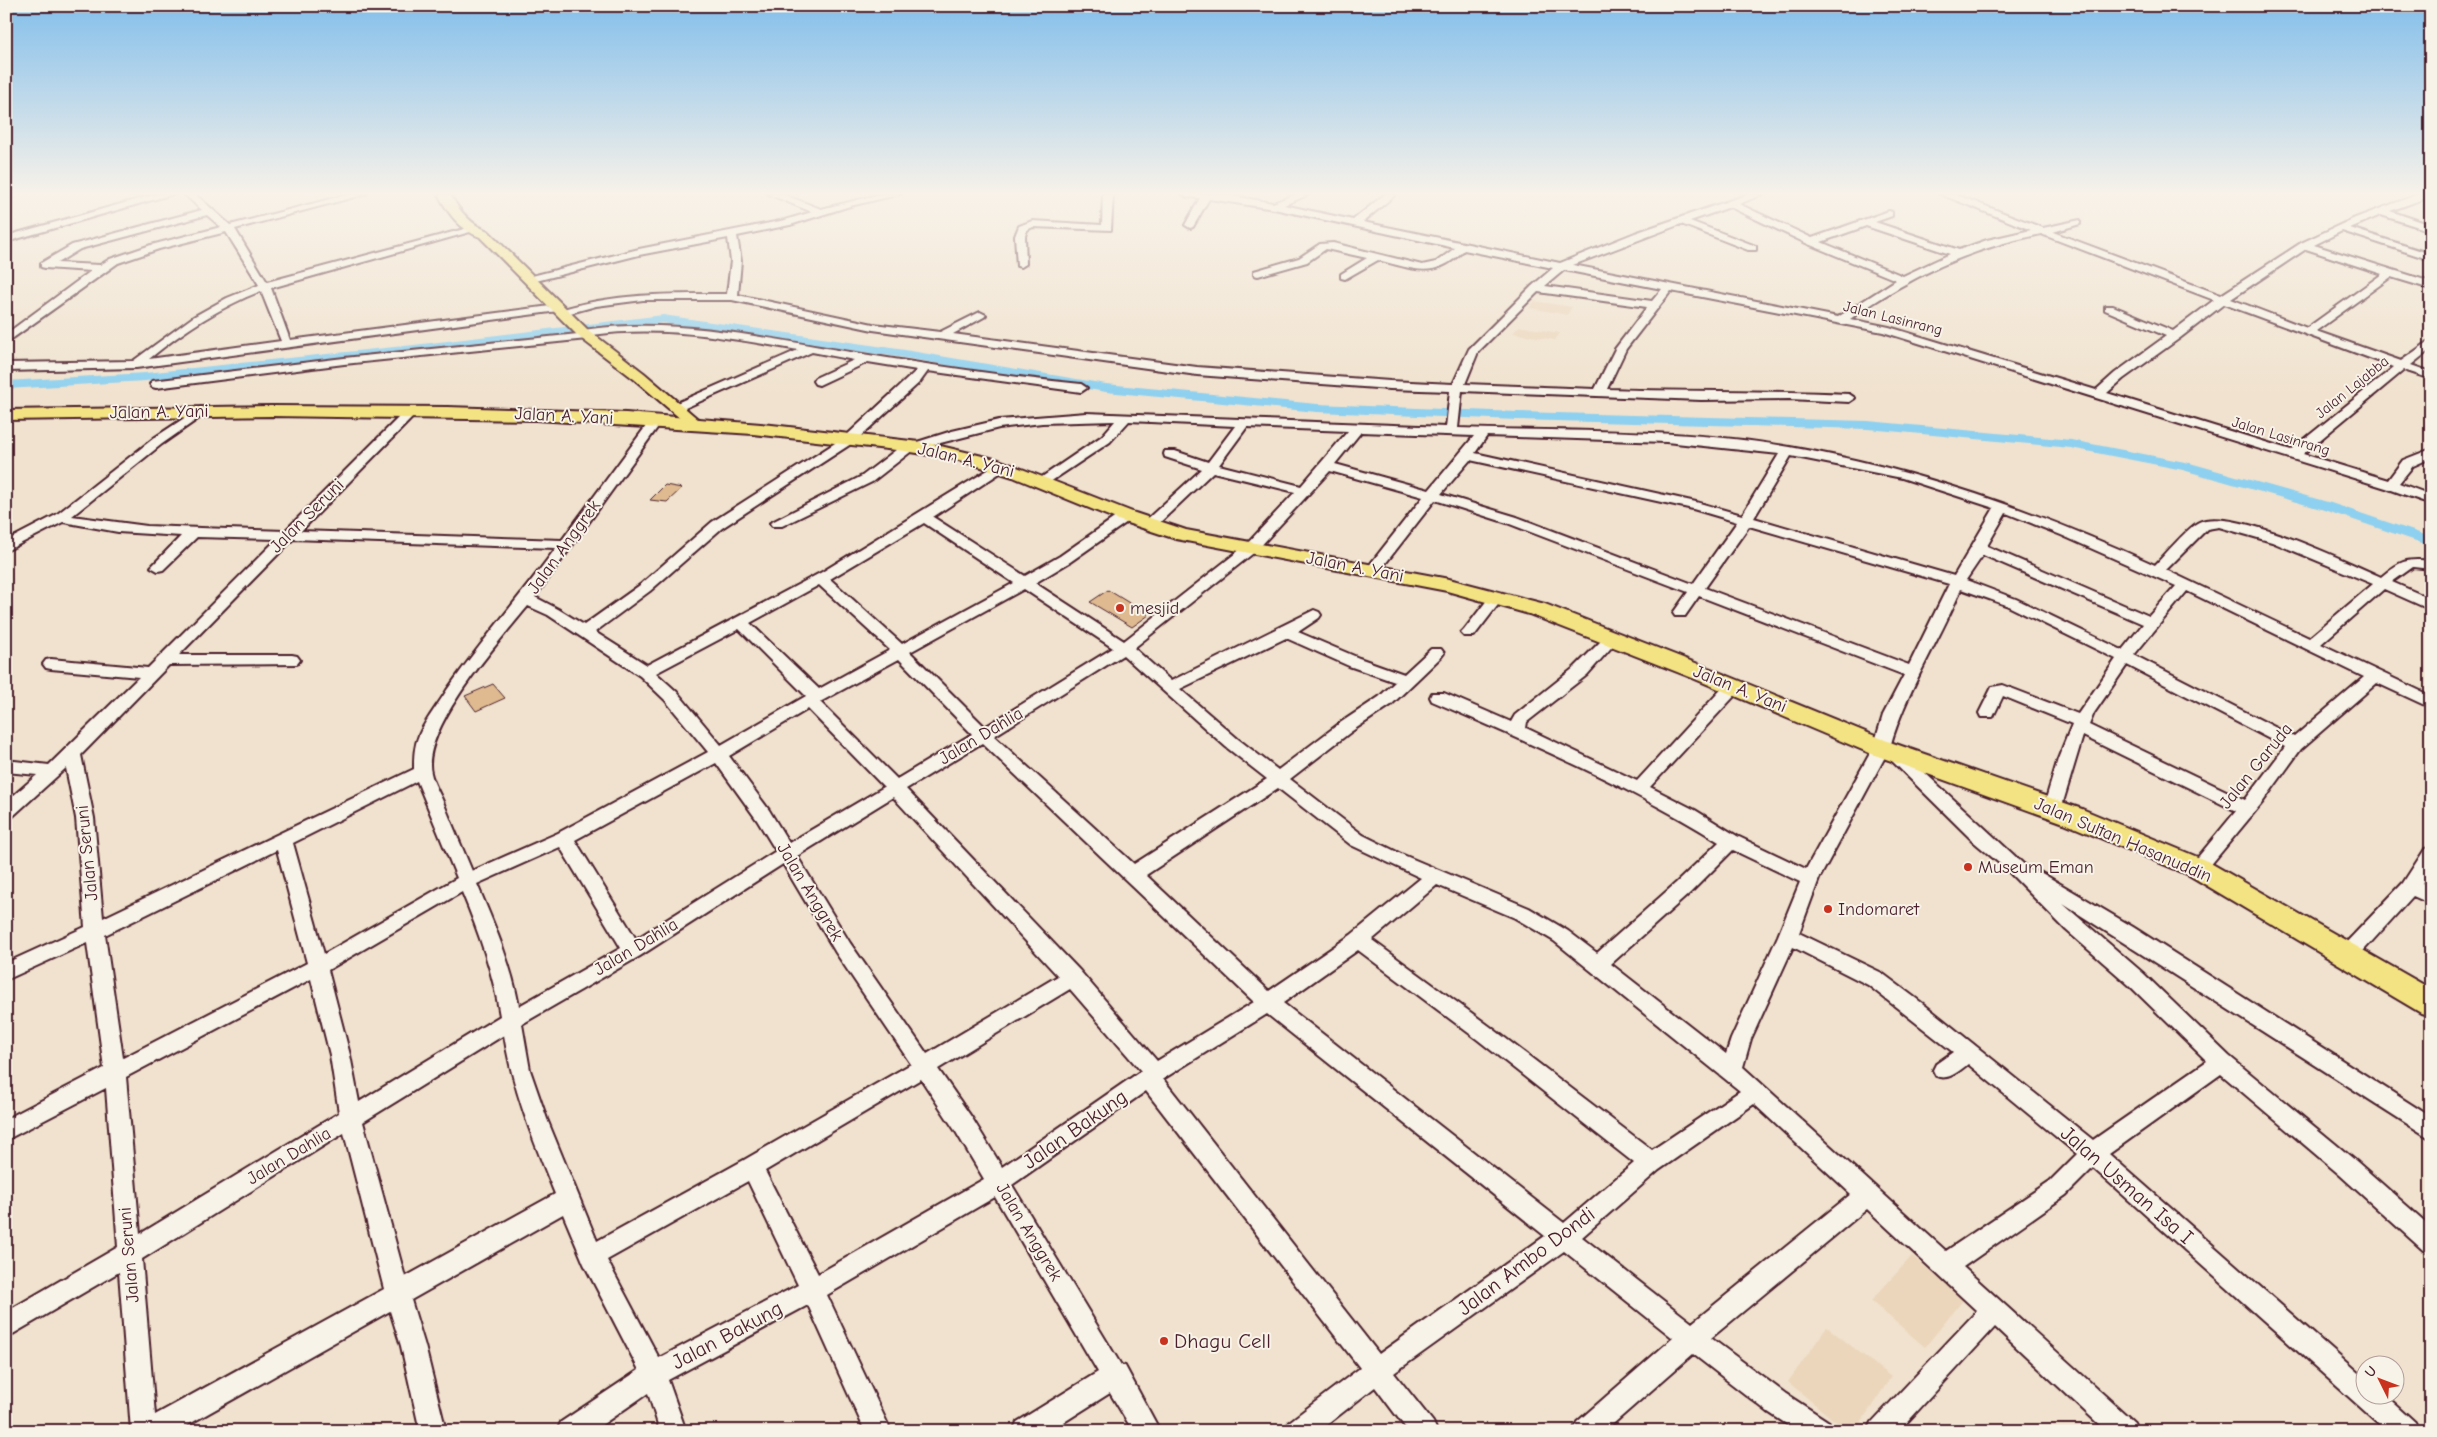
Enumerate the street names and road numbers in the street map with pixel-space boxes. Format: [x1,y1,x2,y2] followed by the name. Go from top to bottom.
[1842,297,1944,339] street label: Jalan Lasinrang
[2312,352,2392,422] street label: Jalan Lajabba
[109,401,209,423] street label: Jalan A. Yani
[514,403,614,429] street label: Jalan A. Yani
[2230,413,2332,459] street label: Jalan Lasinrang
[915,438,1017,482] street label: Jalan A. Yani
[266,475,348,557] street label: Jalan Seruni
[523,496,605,598] street label: Jalan Anggrek
[1304,547,1406,587] street label: Jalan A. Yani
[1690,661,1790,717] street label: Jalan A. Yani
[935,703,1027,769] street label: Jalan Dahlia
[2215,719,2297,813] street label: Jalan Garuda
[2031,793,2215,887] street label: Jalan Sultan Hasanuddin
[72,804,102,902] street label: Jalan Seruni
[772,839,848,945] street label: Jalan Anggrek
[590,914,682,980] street label: Jalan Dahlia
[1018,1084,1132,1174] street label: Jalan Bakung
[2056,1121,2198,1249] street label: Jalan Usman Isa I
[243,1123,335,1189] street label: Jalan Dahlia
[991,1179,1067,1285] street label: Jalan Anggrek
[1453,1202,1599,1320] street label: Jalan Ambo Dondi
[114,1206,144,1304] street label: Jalan Seruni
[668,1296,786,1374] street label: Jalan Bakung

